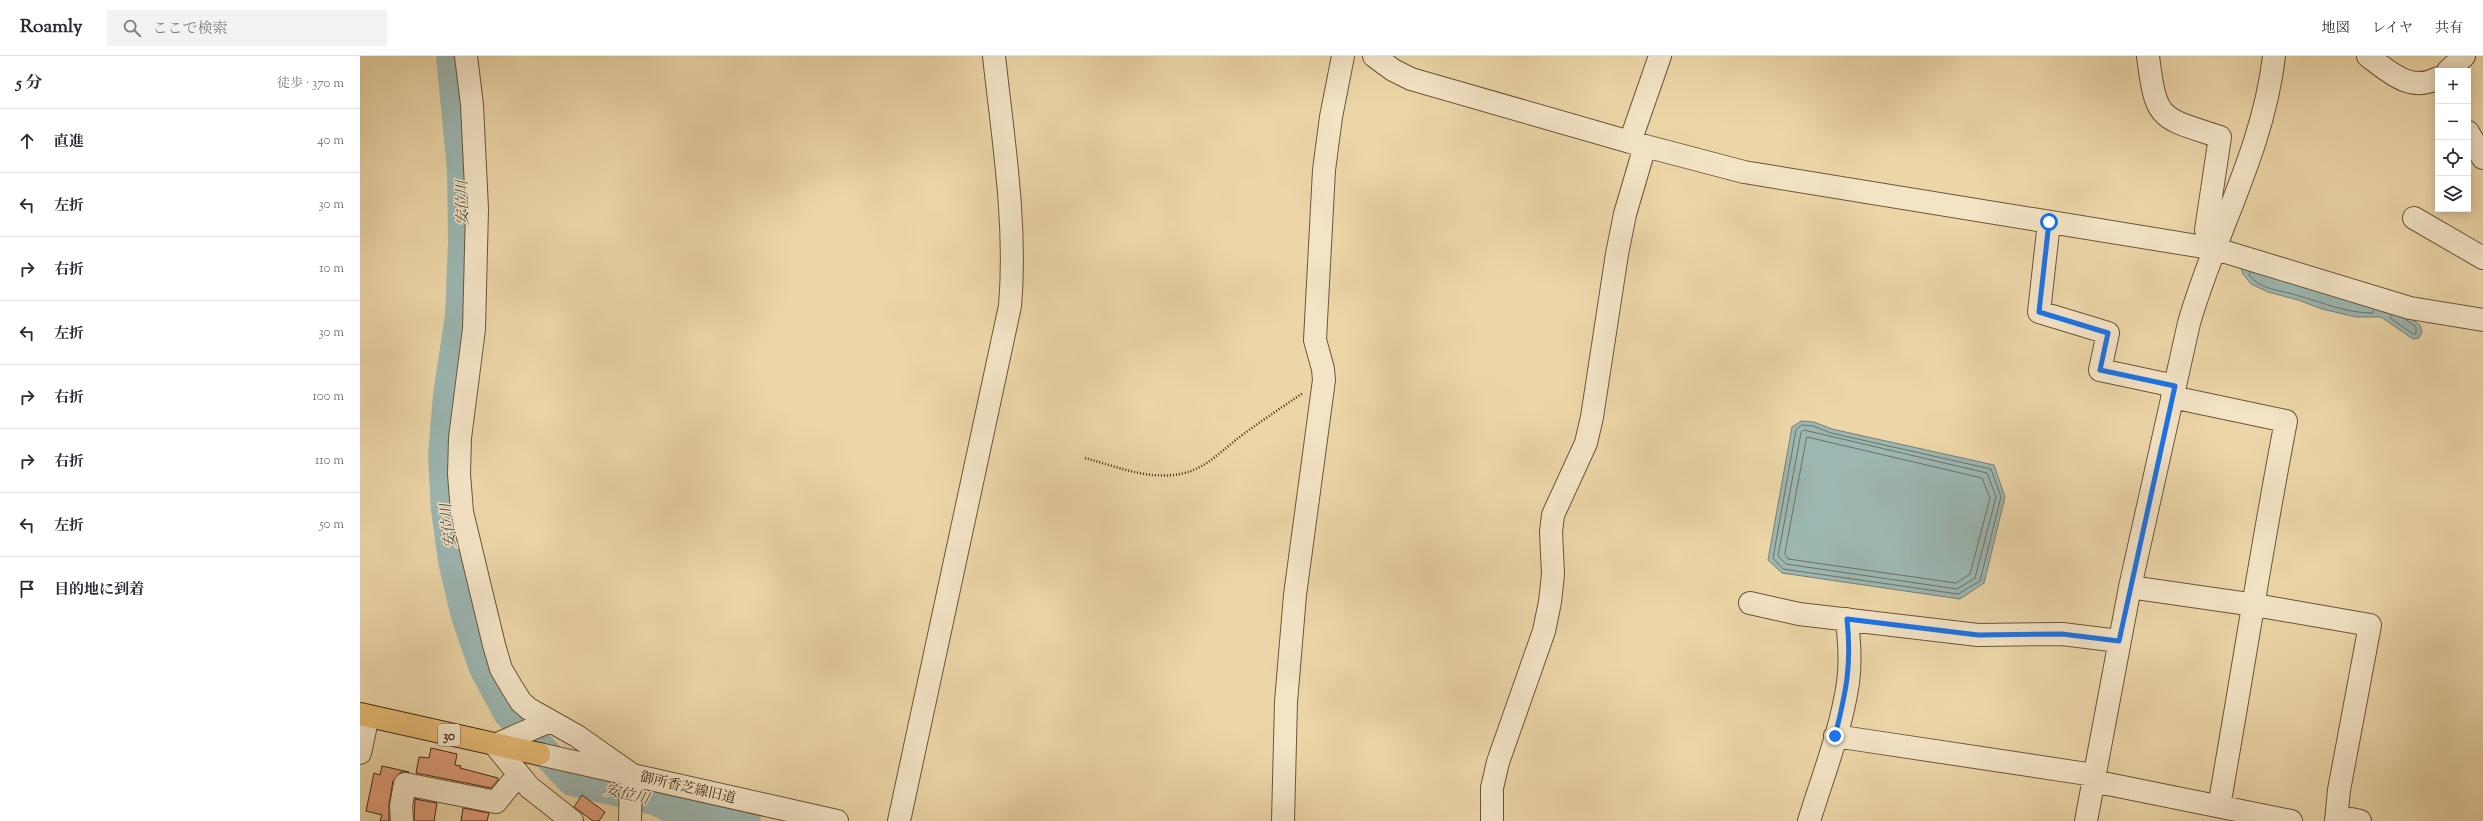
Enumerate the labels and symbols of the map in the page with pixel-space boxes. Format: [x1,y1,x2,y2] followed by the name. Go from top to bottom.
[453,178,474,226] water label: 安位川
[2040,213,2058,231] route start
[436,500,463,549] water label: 安位川
[438,724,460,746] road number: 30
[1826,727,1844,745] route end
[638,768,738,810] street label: 御所香芝線旧道
[602,780,653,811] water label: 安位川

